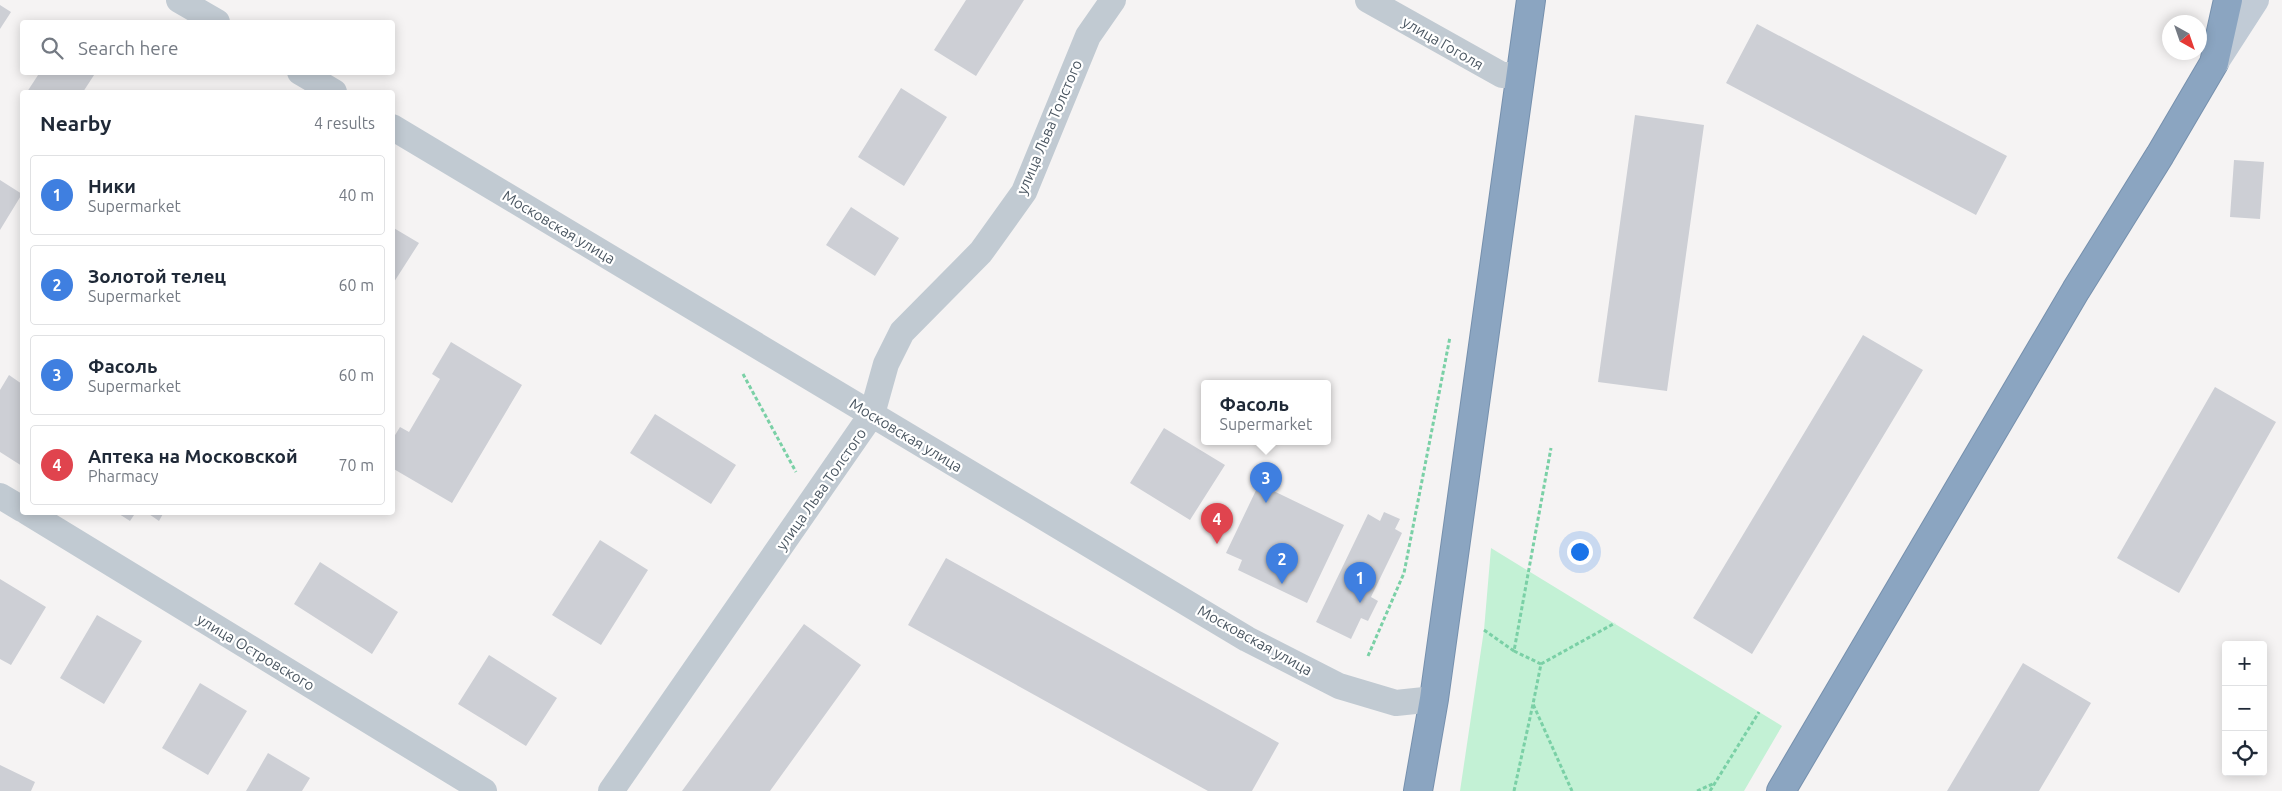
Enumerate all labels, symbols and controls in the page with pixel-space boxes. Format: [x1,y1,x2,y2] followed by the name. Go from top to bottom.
[1399,13,1487,73] street label: улица Гоголя
[2162,15,2207,60] north arrow
[20,20,395,75] search box
[38,34,66,62] icon: search
[78,37,178,59] text: Search here
[1013,57,1085,197] street label: улица Льва Толстого
[40,111,111,135] text: Nearby
[314,114,375,132] text: 4 results
[88,175,136,197] text: Ники
[52,186,62,204] text: 1
[338,186,374,204] text: 40 m
[500,187,618,267] street label: Московская улица
[88,197,181,215] text: Supermarket
[88,265,226,287] text: Золотой телец
[52,276,62,294] text: 2
[338,276,374,294] text: 60 m
[88,287,181,305] text: Supermarket
[88,355,157,377] text: Фасоль
[52,366,62,384] text: 3
[338,366,374,384] text: 60 m
[88,377,181,395] text: Supermarket
[1201,380,1331,445] popup
[1220,393,1289,415] text: Фасоль
[847,395,965,475] street label: Московская улица
[1220,415,1312,433] text: Supermarket
[773,425,869,553] street label: улица Льва Толстого
[88,445,298,467] text: Аптека на Московской
[52,456,62,474] text: 4
[338,456,374,474] text: 70 m
[1250,462,1282,503] pin: 3
[88,467,158,485] text: Pharmacy
[1201,503,1233,544] pin: 4
[1567,539,1593,565] your location
[1266,543,1298,584] pin: 2
[1344,562,1376,603] pin: 1
[1195,601,1315,679] street label: Московская улица
[194,610,318,694] street label: улица Островского
[2222,641,2267,776] map controls
[2222,641,2267,686] button: +
[2222,686,2267,731] button: −
[2222,731,2267,776] button: locate

